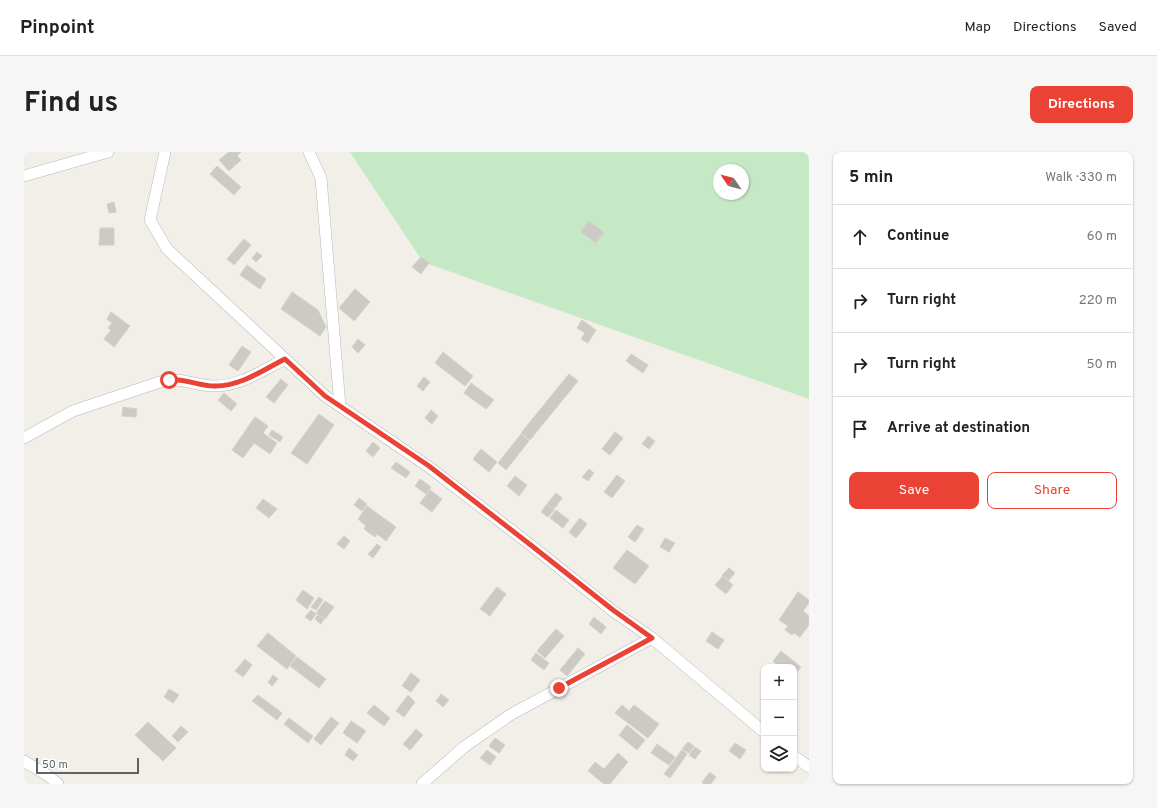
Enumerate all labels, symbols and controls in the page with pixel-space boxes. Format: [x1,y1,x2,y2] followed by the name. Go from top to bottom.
[20,16,95,40] text: Pinpoint
[965,19,991,36] text: Map
[1013,19,1077,36] text: Directions
[1099,19,1137,36] text: Saved
[24,86,118,122] text: Find us
[1030,86,1133,123] button: Directions
[713,164,749,200] north arrow
[849,167,893,189] text: 5 min
[1045,170,1117,186] text: Walk · 330 m
[849,226,871,248] icon: ahead
[887,227,949,246] text: Continue
[1087,229,1117,245] text: 60 m
[849,290,871,312] icon: right
[887,291,956,310] text: Turn right
[1079,293,1117,309] text: 220 m
[849,354,871,376] icon: right
[887,355,956,374] text: Turn right
[1087,357,1117,373] text: 50 m
[160,371,178,389] route start
[849,418,871,440] icon: arrive
[887,419,1030,438] text: Arrive at destination
[849,472,979,509] button: Save
[987,472,1117,509] button: Share
[761,664,797,772] map controls
[761,664,797,700] button: +
[550,679,568,697] route end
[761,700,797,736] button: −
[761,736,797,772] button: layers
[36,756,139,775] scale bar
[42,758,68,772] text: 50 m

